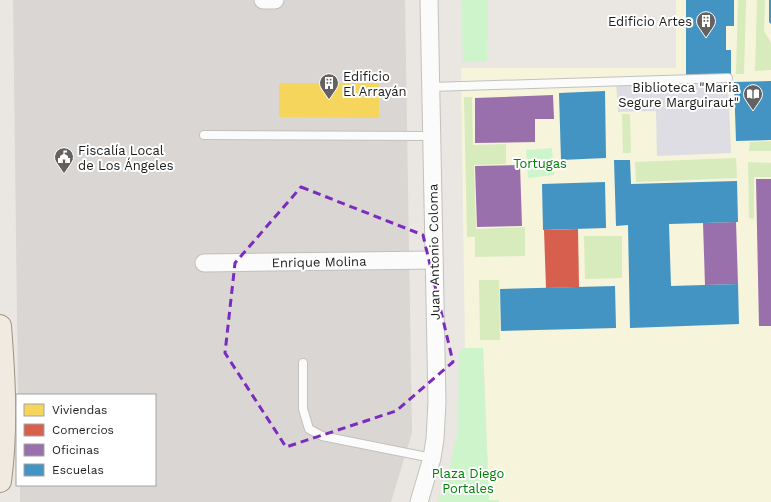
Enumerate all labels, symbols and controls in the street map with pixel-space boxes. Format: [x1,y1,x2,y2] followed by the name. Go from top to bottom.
[695,10,717,38] building icon: Edificio Artes
[608,14,692,29] place label: Edificio Artes
[343,69,407,99] place label: Edificio El Arrayán
[318,72,340,100] building icon: Edificio El Arrayán
[618,80,740,110] place label: Biblioteca "Maria Segure Marguiraut"
[742,83,764,111] library icon: Biblioteca "Maria Segure Marguiraut"
[78,143,174,173] place label: Fiscalía Local de Los Ángeles
[53,146,75,174] public building icon: Fiscalía Local de Los Ángeles
[513,156,567,171] park label: Tortugas
[425,183,443,320] street label: Juan Antonio Coloma
[271,254,367,270] street label: Enrique Molina
[16,394,156,486] legend
[52,403,107,417] text: Viviendas
[52,423,114,437] text: Comercios
[52,443,99,457] text: Oficinas
[52,463,104,477] text: Escuelas
[432,466,505,496] park label: Plaza Diego Portales

